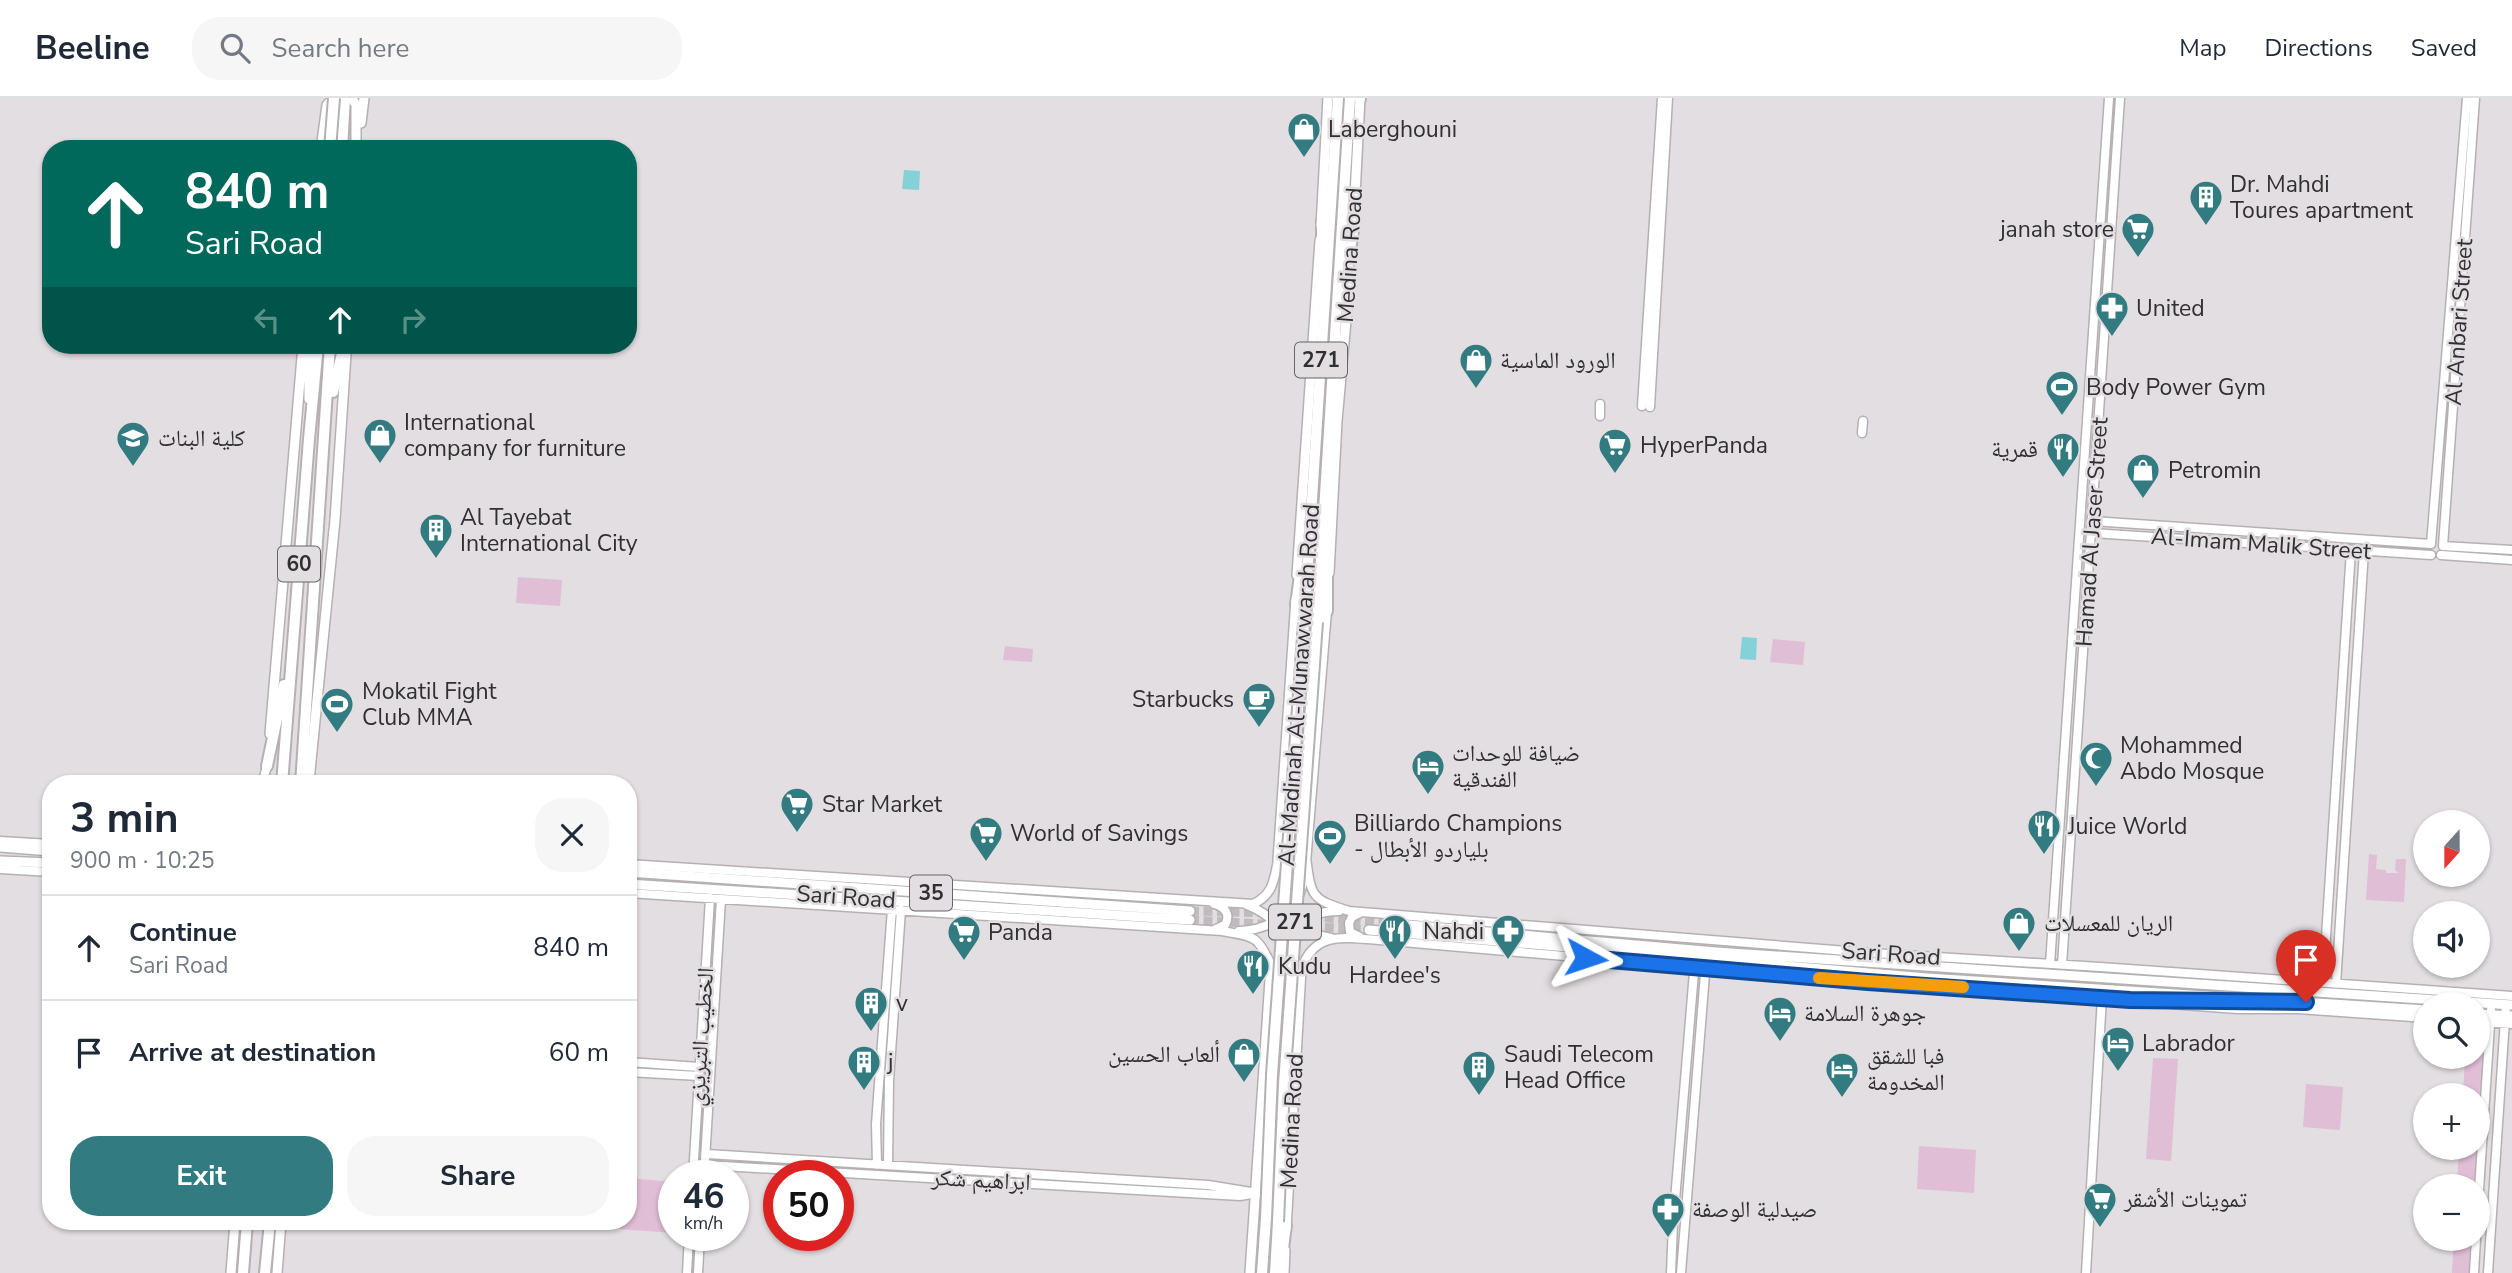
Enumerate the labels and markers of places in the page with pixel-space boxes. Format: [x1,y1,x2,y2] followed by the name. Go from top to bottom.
[1285,110,1323,159] shop icon: Laberghouni
[1328,114,1457,145] place label: Laberghouni
[2230,169,2414,226] place label: Dr. Mahdi Toures apartment
[2187,178,2225,227] building icon: Dr. Mahdi Toures apartment
[2119,210,2157,259] supermarket icon: janah store
[1998,214,2114,245] place label: janah store
[2093,289,2131,338] pharmacy icon: United
[2136,293,2205,324] place label: United
[1457,341,1495,390] shop icon: الورود الماسية
[1500,345,1616,376] place label: الورود الماسية
[2043,368,2081,417] sports icon: Body Power Gym
[2086,372,2266,403] place label: Body Power Gym
[404,407,626,464] place label: International company for furniture
[361,416,399,465] shop icon: International company for furniture
[114,419,152,468] school or university icon: كلية البنات
[158,423,246,454] place label: كلية البنات
[1596,426,1634,475] supermarket icon: HyperPanda
[1640,430,1768,461] place label: HyperPanda
[2044,430,2082,479] restaurant icon: قمرية
[1991,434,2038,465] place label: قمرية
[2124,451,2162,500] shop icon: Petromin
[2168,455,2261,486] place label: Petromin
[460,502,638,559] place label: Al Tayebat International City
[417,511,455,560] building icon: Al Tayebat International City
[362,676,498,733] place label: Mokatil Fight Club MMA
[1240,680,1278,729] cafe icon: Starbucks
[1132,684,1234,715] place label: Starbucks
[318,685,356,734] sports icon: Mokatil Fight Club MMA
[2120,730,2264,787] place label: Mohammed Abdo Mosque
[1452,738,1580,795] place label: ضيافة للوحدات الفندقية
[2077,739,2115,788] mosque icon: Mohammed Abdo Mosque
[1409,747,1447,796] hotel icon: ضيافة للوحدات الفندقية
[778,785,816,834] supermarket icon: Star Market
[822,789,943,820] place label: Star Market
[2025,807,2063,856] restaurant icon: Juice World
[1354,808,1562,865] place label: Billiardo Champions - بلياردو الأبطال
[2067,811,2187,842] place label: Juice World
[967,814,1005,863] supermarket icon: World of Savings
[1311,817,1349,866] sports icon: Billiardo Champions - بلياردو الأبطال
[1010,818,1188,849] place label: World of Savings
[2000,904,2038,953] shop icon: الريان للمعسلات
[2044,908,2173,939] place label: الريان للمعسلات
[1376,912,1414,961] restaurant icon: Hardee's
[1489,912,1527,961] pharmacy icon: Nahdi
[945,913,983,962] supermarket icon: Panda
[1423,916,1484,947] place label: Nahdi
[988,917,1053,948] place label: Panda
[2276,930,2336,1002] pin
[1234,947,1272,996] restaurant icon: Kudu
[1278,951,1331,982] place label: Kudu
[1349,960,1441,991] place label: Hardee's
[852,984,890,1033] building icon: v
[896,988,908,1019] place label: v
[1761,994,1799,1043] hotel icon: جوهرة السلامة
[1804,998,1926,1029] place label: جوهرة السلامة
[2099,1024,2137,1073] hotel icon: Labrador
[2142,1028,2236,1059] place label: Labrador
[1225,1035,1263,1084] shop icon: ألعاب الحسين
[1108,1039,1220,1070] place label: ألعاب الحسين
[1504,1039,1654,1096] place label: Saudi Telecom Head Office
[1867,1041,1945,1098] place label: فبا للشقق المخدومة
[845,1043,883,1092] building icon: j
[886,1047,893,1078] place label: j
[1460,1048,1498,1097] building icon: Saudi Telecom Head Office
[1823,1050,1861,1099] hotel icon: فبا للشقق المخدومة
[2081,1180,2119,1229] supermarket icon: تموينات الأشقر
[2123,1184,2247,1215] place label: تموينات الأشقر
[1649,1190,1687,1239] pharmacy icon: صيدلية الوصفة
[1692,1194,1817,1225] place label: صيدلية الوصفة

